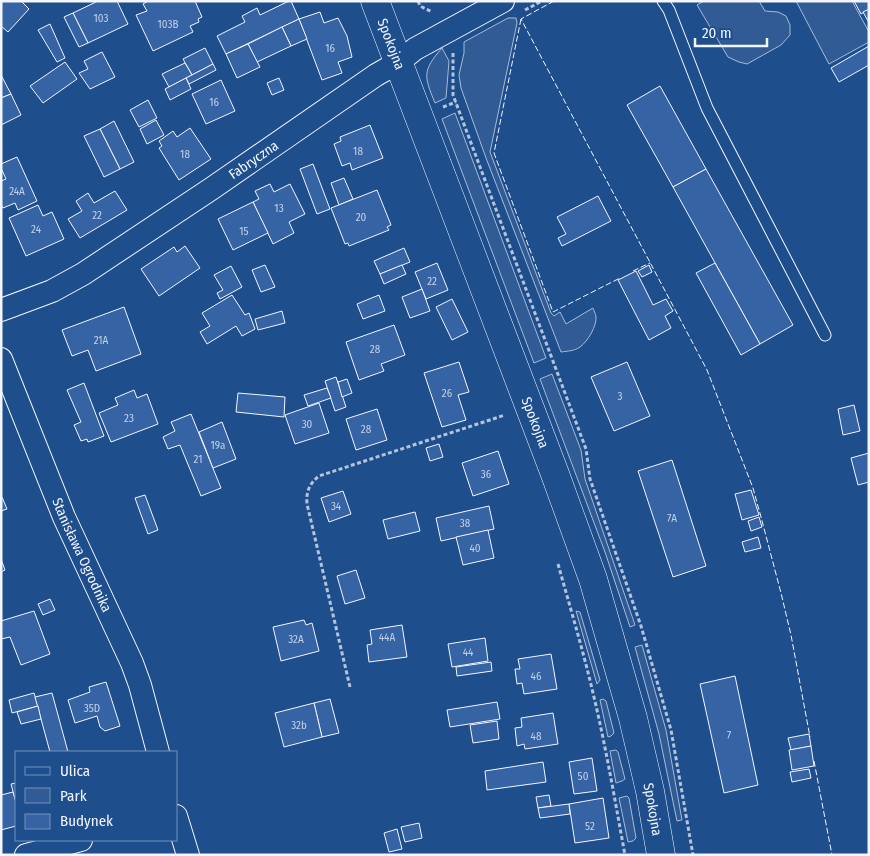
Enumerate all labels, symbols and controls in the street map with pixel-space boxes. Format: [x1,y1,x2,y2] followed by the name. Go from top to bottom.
[94,12,108,25] house number: 103
[695,15,768,47] scale bar
[373,16,408,72] street label: Spokojna
[158,18,178,31] house number: 103B
[702,24,732,42] text: 20 m
[325,42,335,55] house number: 16
[209,96,219,109] house number: 16
[226,137,282,183] street label: Fabryczna
[353,145,363,158] house number: 18
[180,148,190,161] house number: 18
[9,185,25,198] house number: 24A
[274,202,284,215] house number: 13
[92,209,102,222] house number: 22
[356,211,367,224] house number: 20
[31,223,42,236] house number: 24
[239,225,249,238] house number: 15
[427,275,437,288] house number: 22
[94,334,109,347] house number: 21A
[370,343,381,356] house number: 28
[442,387,453,400] house number: 26
[618,390,623,403] house number: 3
[518,395,552,451] street label: Spokojna
[124,412,134,425] house number: 23
[302,418,313,431] house number: 30
[361,423,372,436] house number: 28
[211,439,225,452] house number: 19a
[194,453,202,466] house number: 21
[481,468,492,481] house number: 36
[48,495,115,615] street label: Stanisława Ogrodnika
[331,500,342,513] house number: 34
[667,512,677,525] house number: 7A
[460,517,471,530] house number: 38
[469,542,481,555] house number: 40
[379,631,395,644] house number: 44A
[288,633,304,646] house number: 32A
[463,646,474,659] house number: 44
[531,670,542,683] house number: 46
[84,702,100,715] house number: 35D
[291,719,307,732] house number: 32b
[727,729,732,742] house number: 7
[531,730,542,743] house number: 48
[15,751,178,841] legend
[60,762,90,780] text: Ulica
[578,770,589,783] house number: 50
[639,781,666,837] street label: Spokojna
[60,787,87,805] text: Park
[60,812,113,830] text: Budynek
[585,820,595,833] house number: 52

